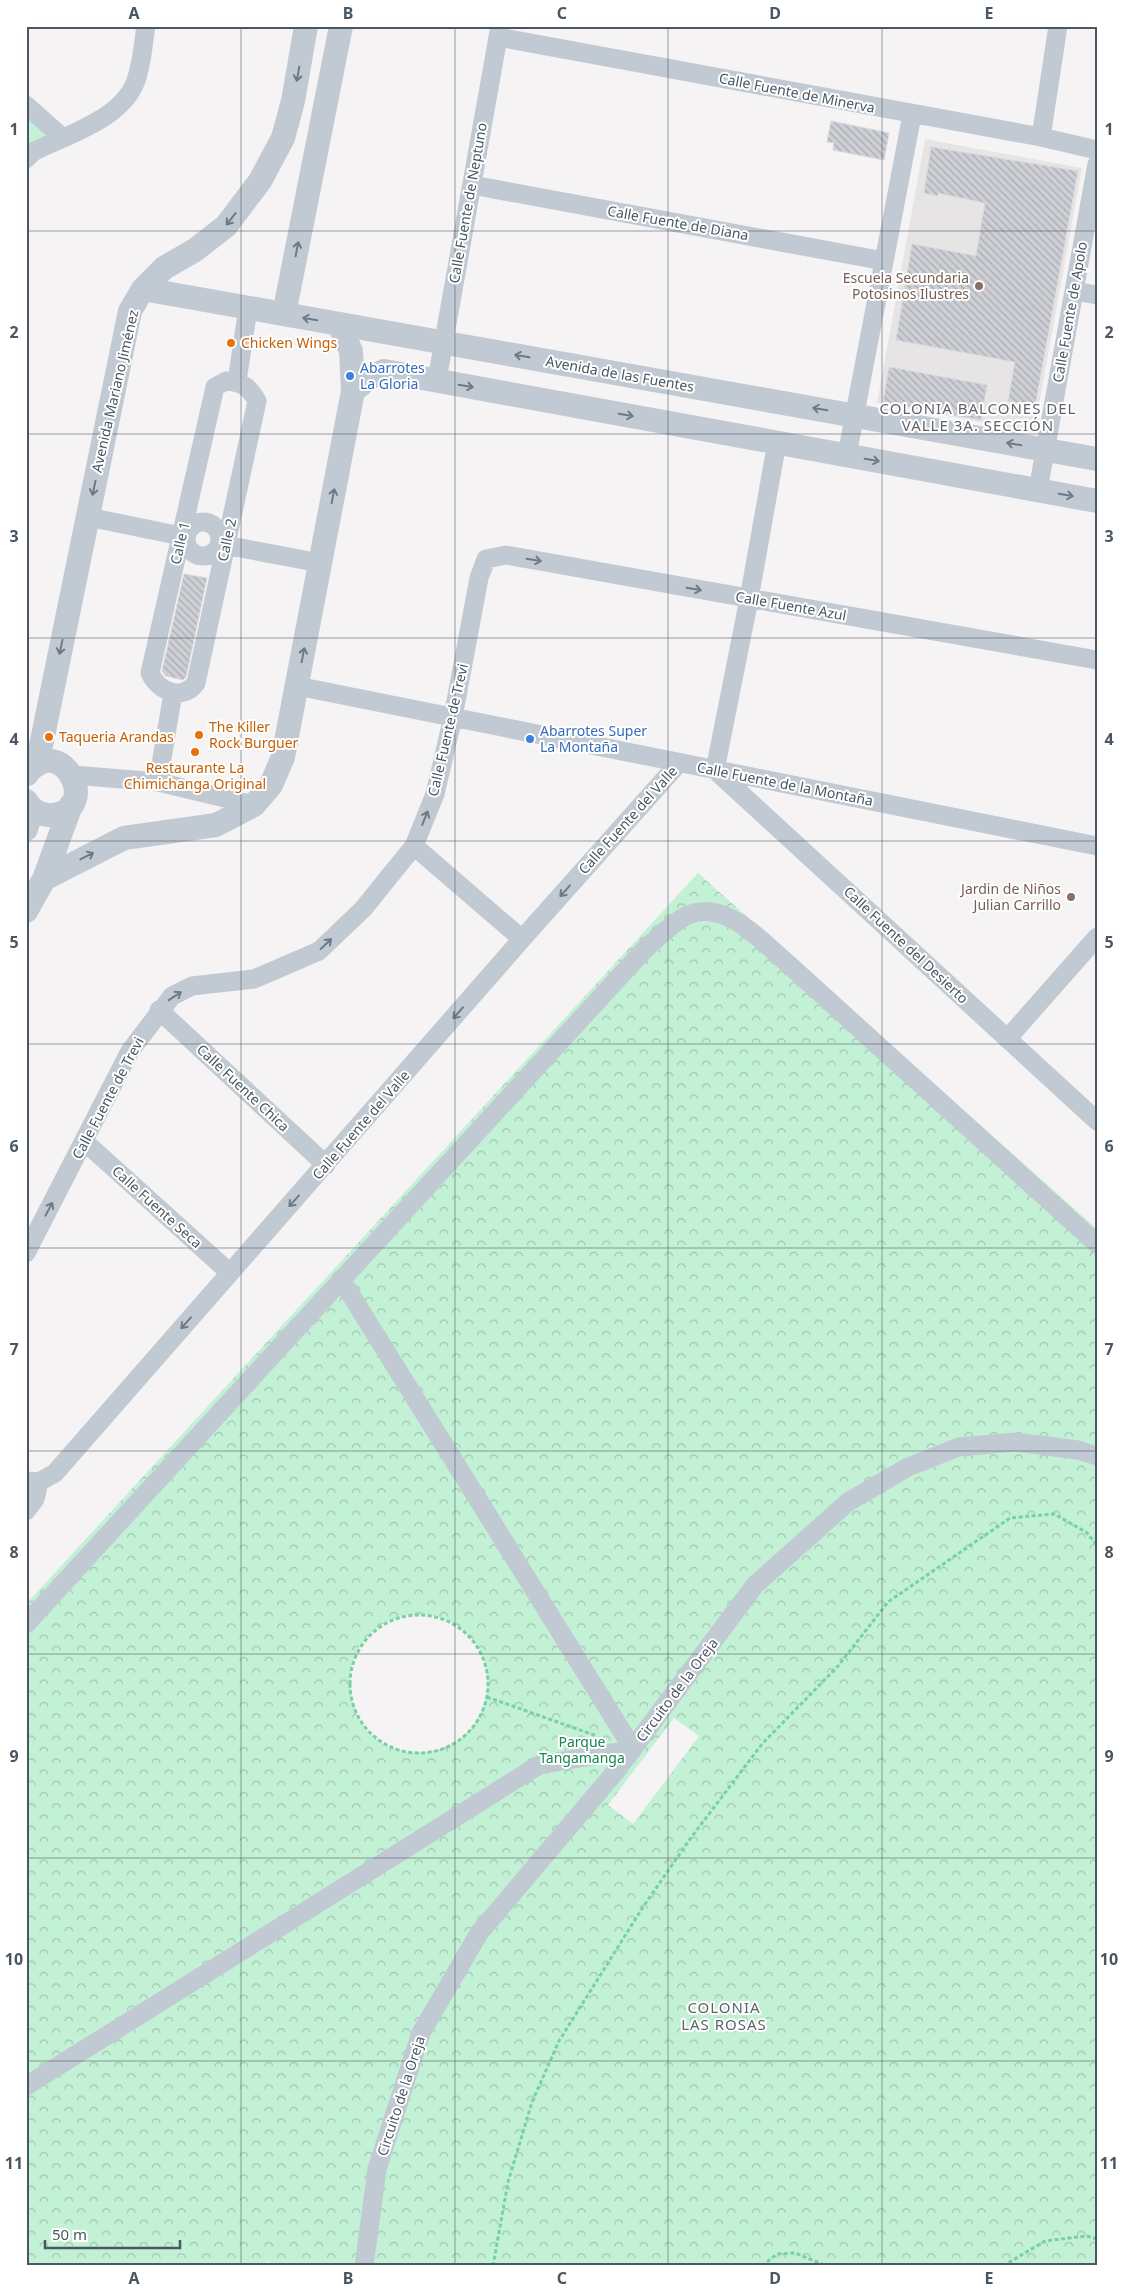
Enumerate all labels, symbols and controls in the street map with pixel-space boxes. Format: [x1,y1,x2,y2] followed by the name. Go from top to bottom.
[128,2,140,24] text: A
[343,2,353,24] text: B
[557,2,567,24] text: C
[769,2,781,24] text: D
[985,2,994,24] text: E
[292,66,302,82] one-way arrow
[718,68,877,117] street label: Calle Fuente de Minerva
[9,118,19,140] text: 1
[1104,118,1114,140] text: 1
[444,121,491,285] street label: Calle Fuente de Neptuno
[606,201,750,244] street label: Calle Fuente de Diana
[225,212,236,225] one-way arrow
[1048,240,1091,384] street label: Calle Fuente de Apolo
[293,242,302,258] one-way arrow
[843,268,969,303] place label: Escuela Secundaria Potosinos Ilustres
[973,280,985,292] marker: Escuela Secundaria Potosinos Ilustres
[87,307,143,474] street label: Avenida Mariano Jiménez
[303,314,319,323] one-way arrow
[9,321,19,343] text: 2
[1104,321,1114,343] text: 2
[241,333,337,352] place label: Chicken Wings
[225,337,237,349] marker: Chicken Wings
[514,351,530,361] one-way arrow
[544,351,696,396] street label: Avenida de las Fuentes
[360,358,425,393] place label: Abarrotes La Gloria
[344,370,356,382] marker: Abarrotes La Gloria
[458,381,474,391] one-way arrow
[880,398,1076,435] district label: COLONIA BALCONES DEL VALLE 3A. SECCIÓN
[812,404,828,414] one-way arrow
[618,410,634,420] one-way arrow
[1007,438,1023,448] one-way arrow
[864,455,880,465] one-way arrow
[88,480,98,496] one-way arrow
[328,488,338,504] one-way arrow
[1058,491,1074,501] one-way arrow
[213,517,240,563] street label: Calle 2
[165,520,194,566] street label: Calle 1
[9,525,19,547] text: 3
[1104,525,1114,547] text: 3
[526,555,542,565] one-way arrow
[686,584,702,594] one-way arrow
[734,586,848,625] street label: Calle Fuente Azul
[56,639,65,655] one-way arrow
[298,648,308,664] one-way arrow
[423,662,472,798] street label: Calle Fuente de Trevi
[209,717,299,752] place label: The Killer Rock Burguer
[540,721,647,756] place label: Abarrotes Super La Montaña
[59,727,174,746] place label: Taqueria Arandas
[9,728,19,750] text: 4
[1104,728,1114,750] text: 4
[193,729,205,741] marker: The Killer Rock Burguer
[43,731,55,743] marker: Taqueria Arandas
[524,733,536,745] marker: Abarrotes Super La Montaña
[189,746,201,758] marker: Restaurante La Chimichanga Original
[695,757,875,810] street label: Calle Fuente de la Montaña
[124,758,266,793] place label: Restaurante La Chimichanga Original
[574,761,681,878] street label: Calle Fuente del Valle
[421,811,431,826] one-way arrow
[79,851,94,860] one-way arrow
[959,879,1061,914] place label: Jardin de Niños Julian Carrillo
[840,882,973,1007] street label: Calle Fuente del Desierto
[559,884,571,897] one-way arrow
[1065,891,1077,903] marker: Jardin de Niños Julian Carrillo
[9,931,19,953] text: 5
[1104,931,1114,953] text: 5
[320,938,332,950] one-way arrow
[168,990,182,1001] one-way arrow
[452,1006,464,1019] one-way arrow
[67,1033,148,1162] street label: Calle Fuente de Trevi
[193,1040,294,1136] street label: Calle Fuente Chica
[308,1066,414,1183] street label: Calle Fuente del Valle
[9,1135,19,1157] text: 6
[1104,1135,1114,1157] text: 6
[108,1161,206,1252] street label: Calle Fuente Seca
[288,1195,299,1208] one-way arrow
[44,1202,54,1217] one-way arrow
[180,1316,191,1329] one-way arrow
[9,1338,19,1360] text: 7
[1104,1338,1114,1360] text: 7
[9,1541,19,1563] text: 8
[1104,1541,1114,1563] text: 8
[631,1634,722,1745] street label: Circuito de la Oreja
[539,1732,625,1767] park label: Parque Tangamanga
[9,1745,19,1767] text: 9
[1104,1745,1114,1767] text: 9
[5,1948,23,1970] text: 10
[1100,1948,1118,1970] text: 10
[681,1997,767,2034] district label: COLONIA LAS ROSAS
[372,2033,429,2158] street label: Circuito de la Oreja
[5,2152,23,2174] text: 11
[1100,2152,1118,2174] text: 11
[45,2217,180,2249] scale bar
[52,2224,87,2244] text: 50 m
[128,2267,140,2289] text: A
[343,2267,353,2289] text: B
[557,2267,567,2289] text: C
[769,2267,781,2289] text: D
[985,2267,994,2289] text: E

